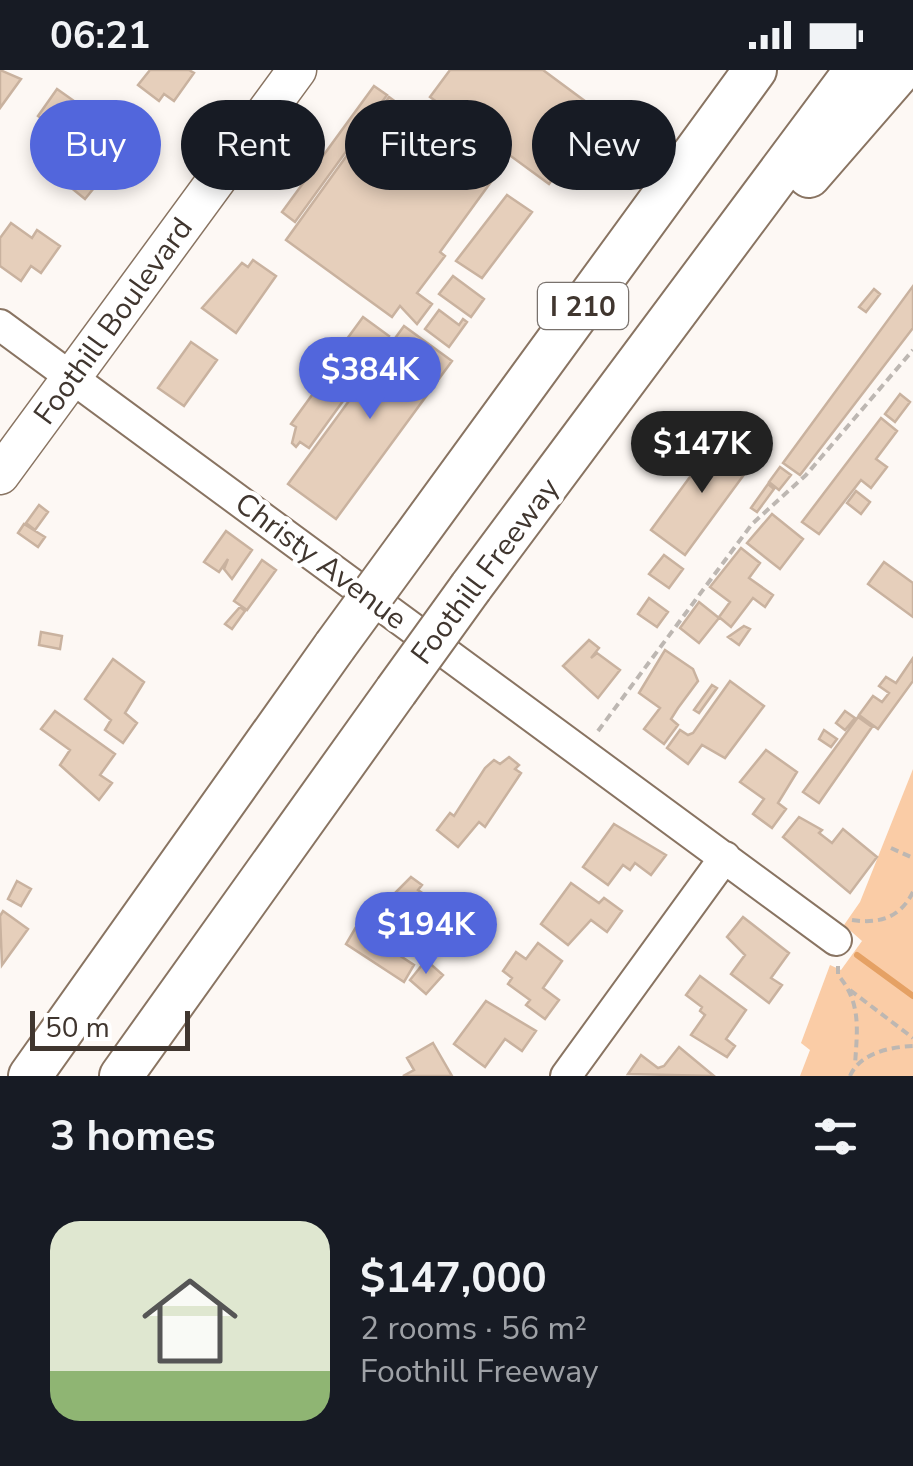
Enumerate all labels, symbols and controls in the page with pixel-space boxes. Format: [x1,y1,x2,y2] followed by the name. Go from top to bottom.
[50,10,151,61] text: 06:21
[30,100,161,190] chip: Buy
[181,100,325,190] chip: Rent
[345,100,512,190] chip: Filters
[532,100,676,190] chip: New
[24,210,202,433] street label: Foothill Boulevard
[538,283,628,329] road number: I 210
[300,337,440,422] pin: $384K
[321,348,419,391] text: $384K
[632,411,772,496] pin: $147K
[653,422,751,465] text: $147K
[402,469,569,673] street label: Foothill Freeway
[226,483,415,639] street label: Christy Avenue
[356,892,496,977] pin: $194K
[377,903,475,946] text: $194K
[30,1006,190,1050] scale bar
[45,1009,110,1047] text: 50 m
[50,1108,215,1165] text: 3 homes
[808,1109,863,1164] icon: filters
[360,1250,547,1307] text: $147,000
[130,1261,250,1381] icon: home
[360,1307,587,1350] text: 2 rooms · 56 m²
[360,1350,598,1393] text: Foothill Freeway

